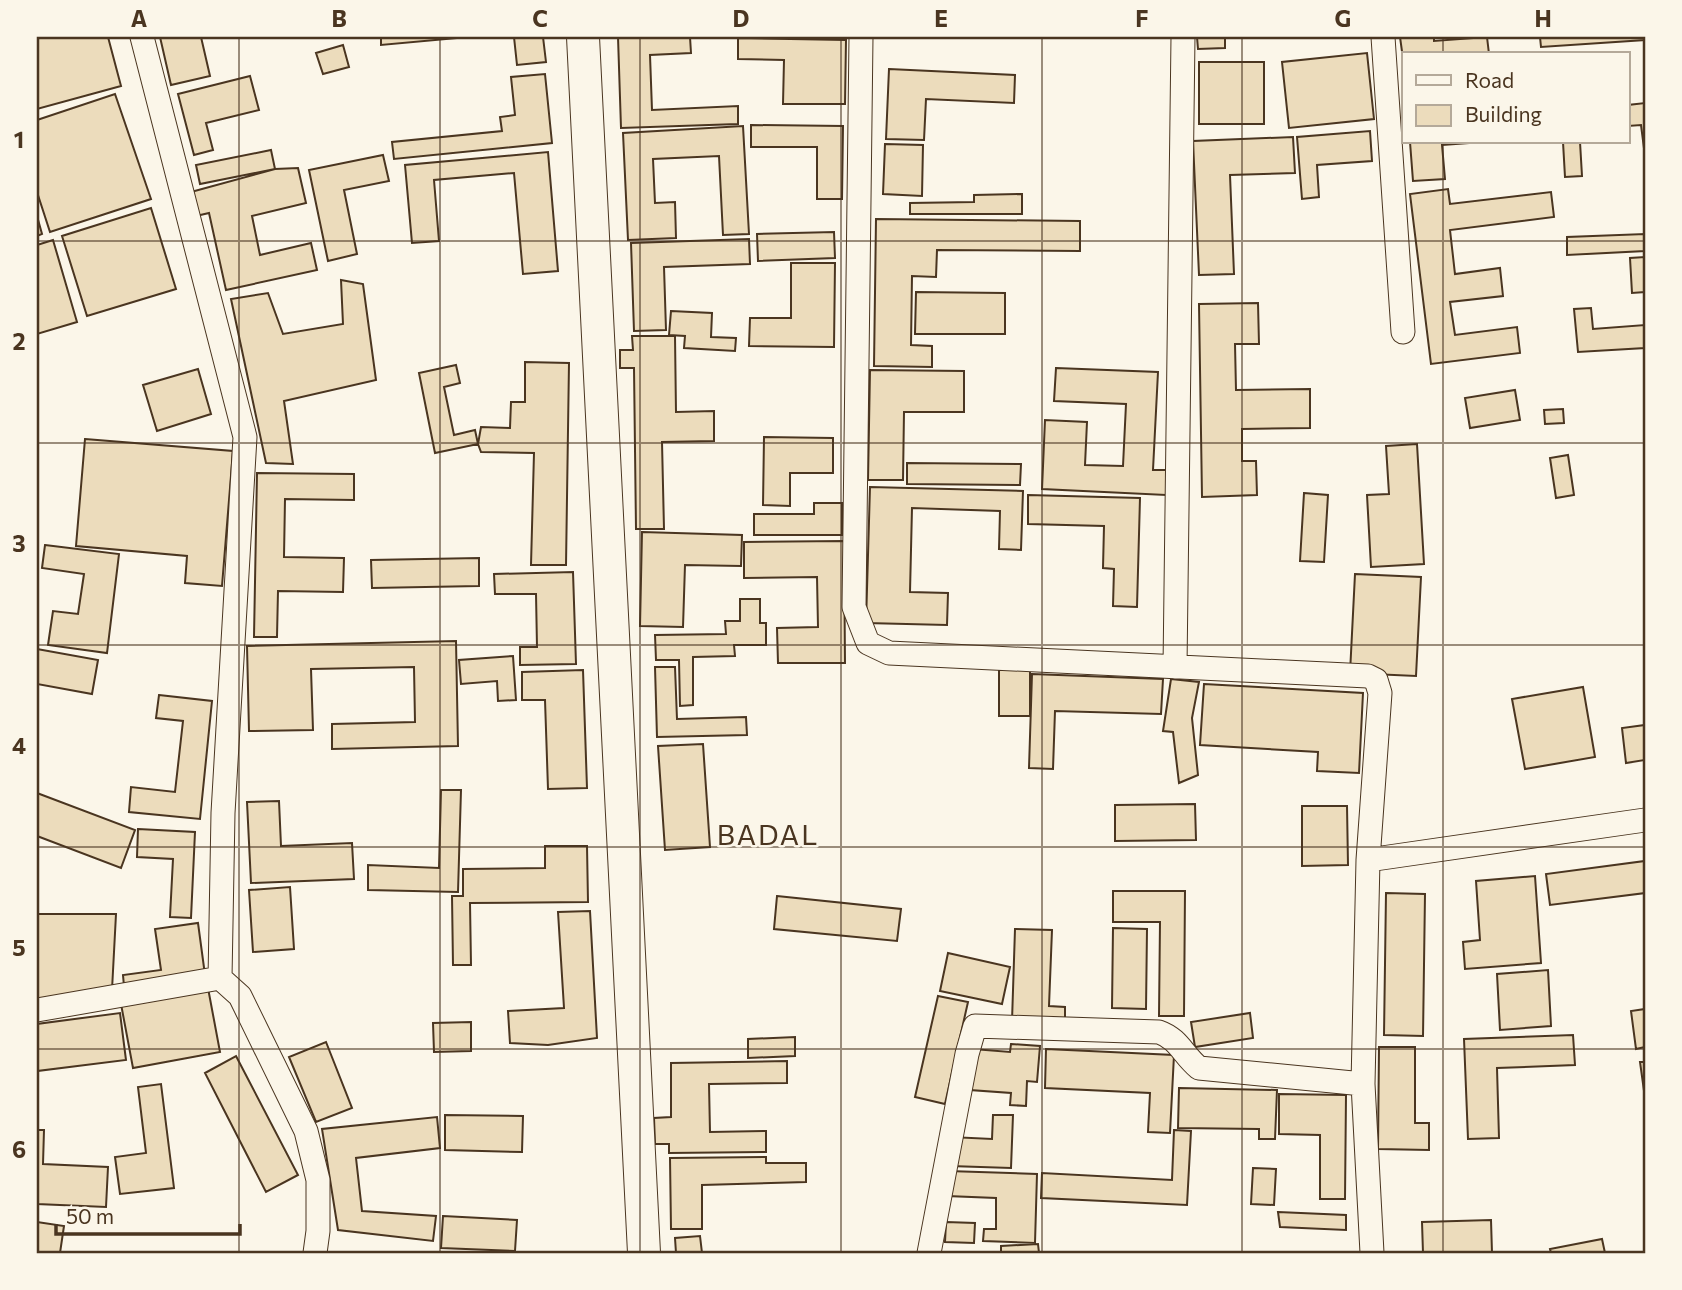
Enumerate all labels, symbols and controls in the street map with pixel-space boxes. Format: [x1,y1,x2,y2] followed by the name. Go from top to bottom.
[131,4,148,32] text: A
[331,4,347,32] text: B
[532,4,548,32] text: C
[733,4,750,32] text: D
[934,4,948,32] text: E
[1135,4,1149,32] text: F
[1335,4,1351,32] text: G
[1534,4,1552,32] text: H
[1402,52,1630,144] legend
[1465,67,1514,92] text: Road
[1465,101,1542,126] text: Building
[14,125,24,153] text: 1
[12,327,26,355] text: 2
[12,529,26,557] text: 3
[12,731,26,759] text: 4
[717,817,819,851] district label: BADAL
[12,933,26,961] text: 5
[12,1135,26,1163] text: 6
[56,1192,240,1236] scale bar
[66,1203,114,1228] text: 50 m

